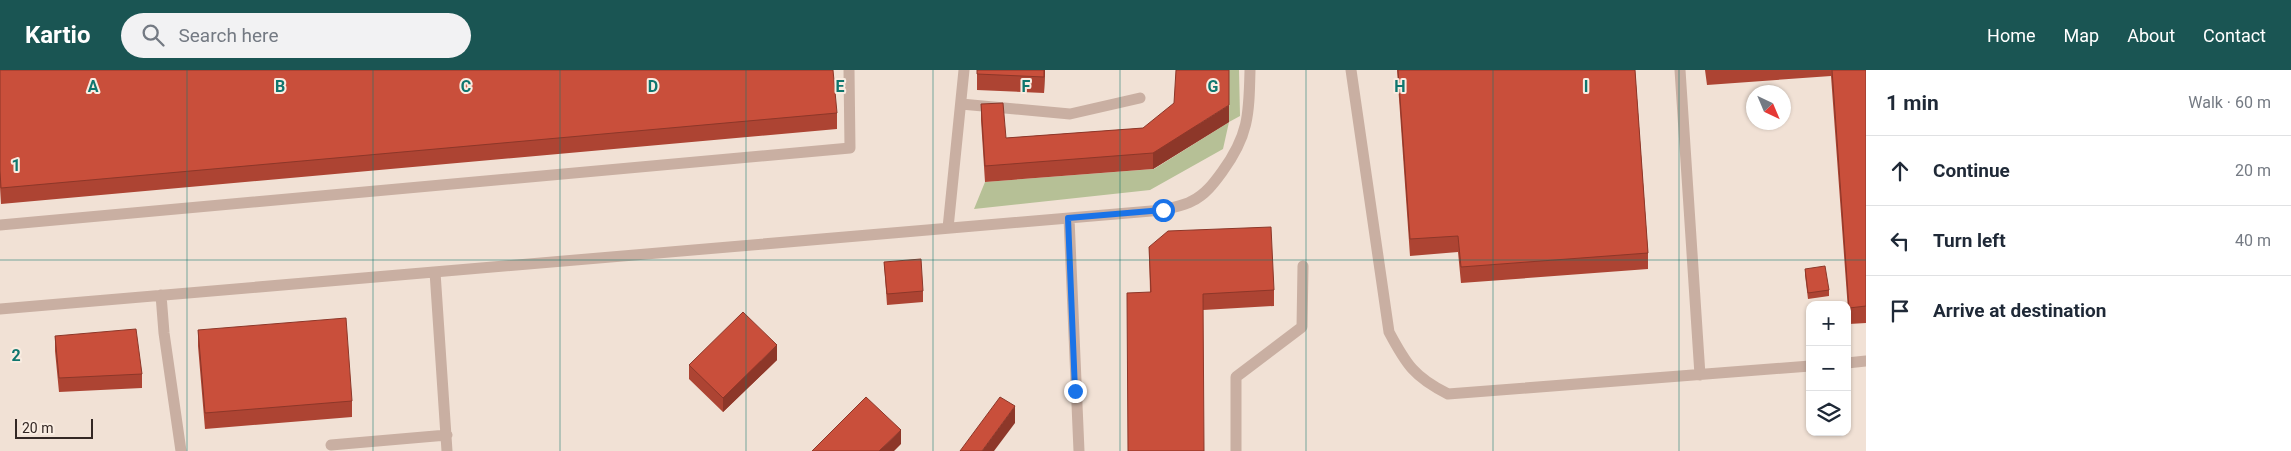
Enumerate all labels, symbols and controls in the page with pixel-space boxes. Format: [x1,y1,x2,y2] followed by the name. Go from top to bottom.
[121,13,471,58] search box
[25,21,91,49] text: Kartio
[139,21,167,49] icon: search
[179,24,278,47] text: Search here
[1987,25,2036,46] text: Home
[2064,25,2099,46] text: Map
[2127,25,2175,46] text: About
[2203,25,2266,46] text: Contact
[88,77,99,96] text: A
[275,77,285,96] text: B
[461,77,471,96] text: C
[648,77,658,96] text: D
[836,77,845,96] text: E
[1022,77,1031,96] text: F
[1208,77,1219,96] text: G
[1394,77,1406,96] text: H
[1584,77,1588,96] text: I
[1746,85,1791,130] north arrow
[1886,91,1939,115] text: 1 min
[2188,93,2271,112] text: Walk · 60 m
[11,156,21,175] text: 1
[1886,157,1914,185] icon: ahead
[1933,159,2010,182] text: Continue
[2235,161,2271,180] text: 20 m
[1152,199,1175,222] route start
[1886,227,1914,255] icon: left
[1933,229,2006,252] text: Turn left
[2235,231,2271,250] text: 40 m
[1886,297,1914,325] icon: arrive
[1933,299,2106,322] text: Arrive at destination
[1806,301,1851,436] map controls
[1806,301,1851,346] button: +
[11,346,21,365] text: 2
[1806,346,1851,391] button: −
[1064,380,1087,403] route end
[1806,391,1851,436] button: layers
[15,416,92,439] scale bar
[22,420,54,436] text: 20 m

